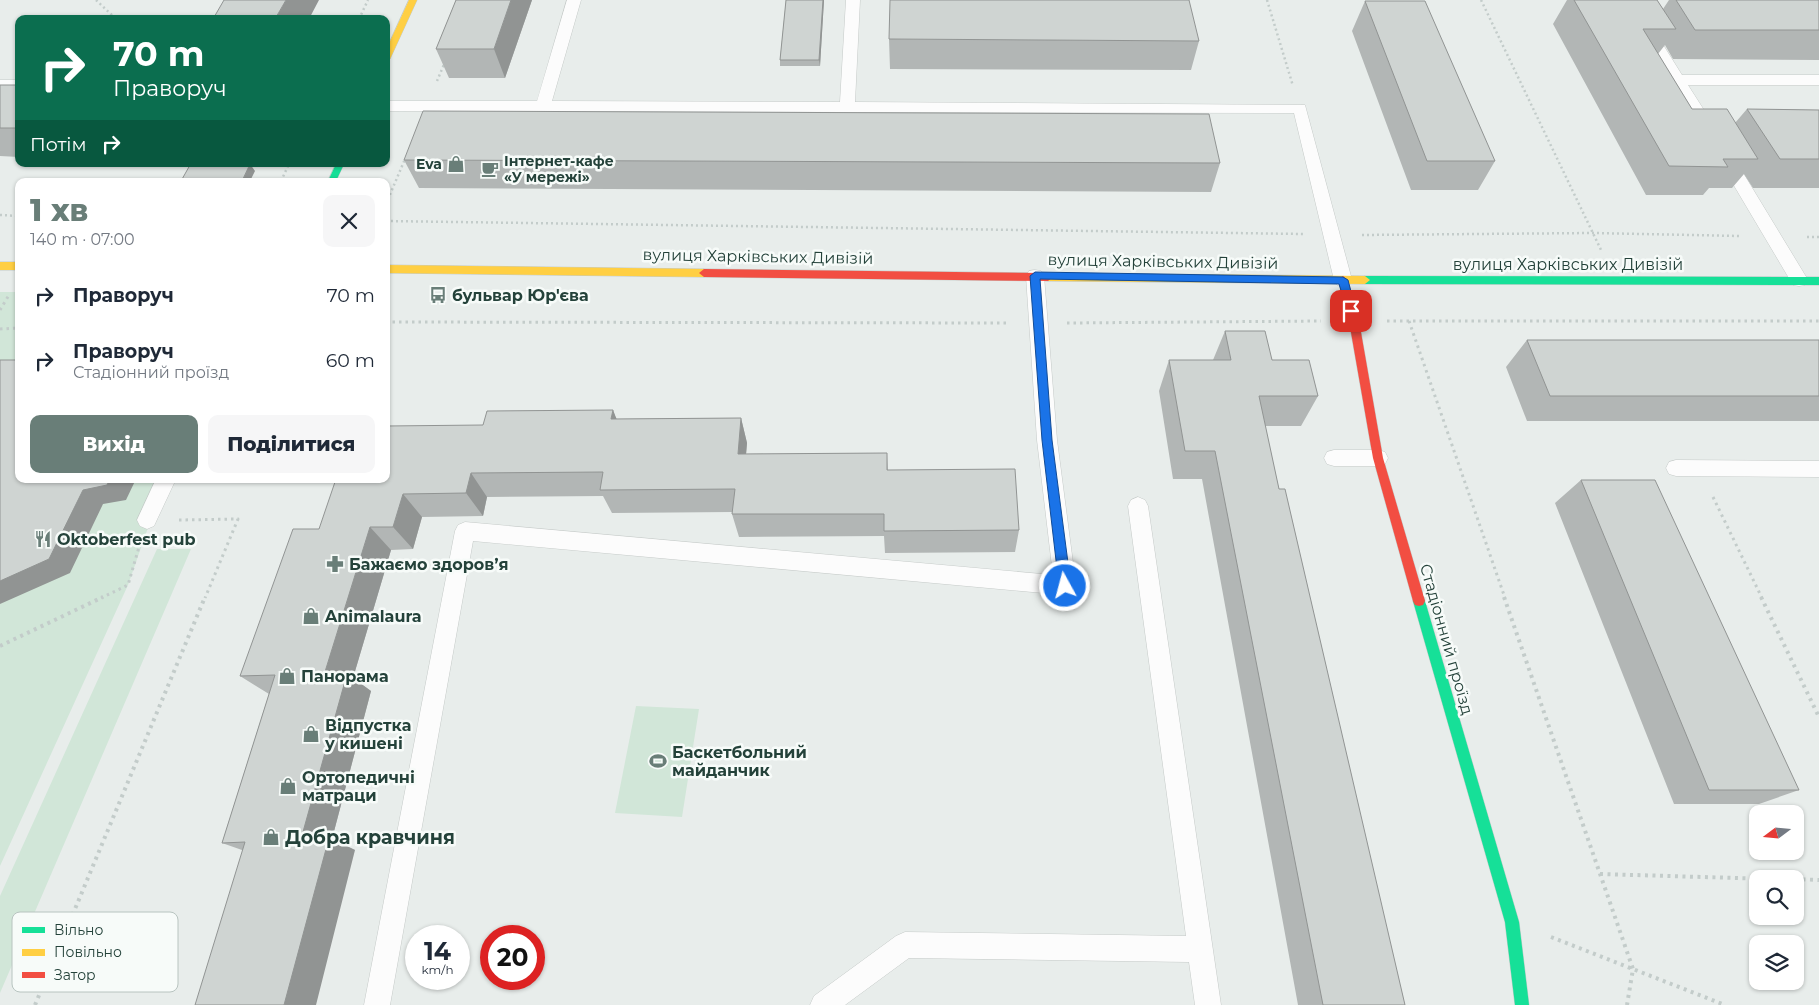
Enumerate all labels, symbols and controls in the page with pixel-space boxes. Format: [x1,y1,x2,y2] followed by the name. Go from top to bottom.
[113,32,204,75] text: 70 m
[30,35,95,100] icon: right
[113,75,227,102] text: Праворуч
[97,130,125,158] icon: right
[30,133,87,156] text: Потім
[504,152,614,186] place label: Інтернет-кафе «У мережі»
[446,154,466,174] shop icon: Eva
[416,155,442,173] place label: Eva
[480,159,500,179] cafe icon: Інтернет-кафе «У мережі»
[30,192,88,229] text: 1 хв
[323,195,375,247] button: close
[30,230,135,249] text: 140 m · 07:00
[642,245,874,268] street label: вулиця Харківських Дивізій
[1047,250,1279,273] street label: вулиця Харківських Дивізій
[1453,255,1683,274] street label: вулиця Харківських Дивізій
[30,282,58,310] icon: right
[73,284,174,307] text: Праворуч
[326,284,375,307] text: 70 m
[428,285,448,305] bus stop icon: бульвар Юр'єва
[452,286,589,305] place label: бульвар Юр'єва
[1330,290,1372,332] pin
[1337,297,1365,325] icon: arrive
[73,340,174,363] text: Праворуч
[30,347,58,375] icon: right
[326,349,375,372] text: 60 m
[73,363,229,382] text: Стадіонний проїзд
[30,415,198,473] button: Вихід
[208,415,375,473] button: Поділитися
[33,529,53,549] restaurant icon: Oktoberfest pub
[57,530,195,549] place label: Oktoberfest pub
[325,554,345,574] pharmacy icon: Бажаємо здоровʼя
[349,555,509,574] place label: Бажаємо здоровʼя
[1038,559,1090,611] position arrow
[1416,561,1477,717] street label: Стадіонний проїзд
[301,606,321,626] shop icon: Animalaura
[324,607,422,626] place label: Animalaura
[277,666,297,686] shop icon: Панорама
[301,667,389,686] place label: Панорама
[324,716,411,753] place label: Відпустка у кишені
[301,724,321,744] shop icon: Відпустка у кишені
[672,743,807,780] place label: Баскетбольний майданчик
[648,751,668,771] sports icon: Баскетбольний майданчик
[302,768,415,805] place label: Ортопедичні матраци
[278,776,298,796] shop icon: Ортопедичні матраци
[1749,805,1804,860] north arrow
[1749,805,1804,990] map controls
[285,826,455,849] place label: Добра кравчиня
[261,827,281,847] shop icon: Добра кравчиня
[1749,870,1804,925] button: search
[12,912,178,992] legend
[54,921,103,939] text: Вільно
[480,925,545,990] speed limit sign: 20
[1749,935,1804,990] button: layers
[424,936,451,966] text: 14
[54,943,122,961] text: Повільно
[421,962,454,977] text: km/h
[54,966,96,984] text: Затор

